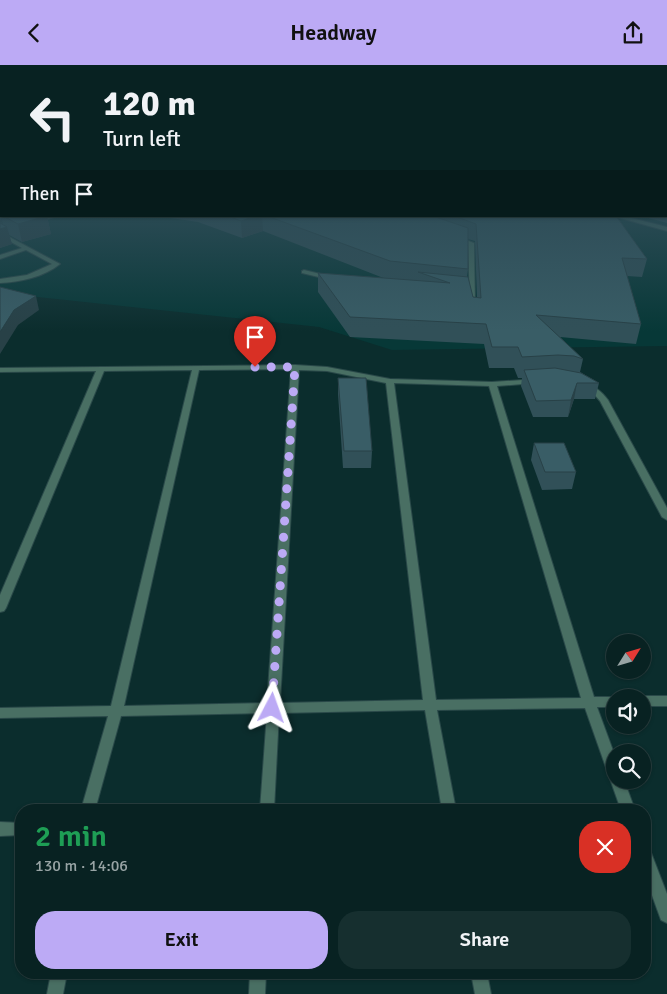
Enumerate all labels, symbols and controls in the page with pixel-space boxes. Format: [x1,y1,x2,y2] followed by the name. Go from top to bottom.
[20,19,48,47] icon: back
[290,19,377,46] text: Headway
[619,19,647,47] icon: share
[103,82,196,125] text: 120 m
[20,85,85,150] icon: left
[103,125,181,152] text: Turn left
[70,180,98,208] icon: arrive
[20,182,60,206] text: Then
[234,316,276,367] pin
[241,323,269,351] icon: arrive
[606,634,651,679] north arrow
[606,634,651,789] map controls
[245,681,297,733] position arrow
[606,689,651,734] button: sound
[606,744,651,789] button: search
[35,818,107,855] text: 2 min
[579,821,631,873] button: close
[35,856,128,876] text: 130 m · 14:06
[35,911,328,969] button: Exit
[338,911,631,969] button: Share

